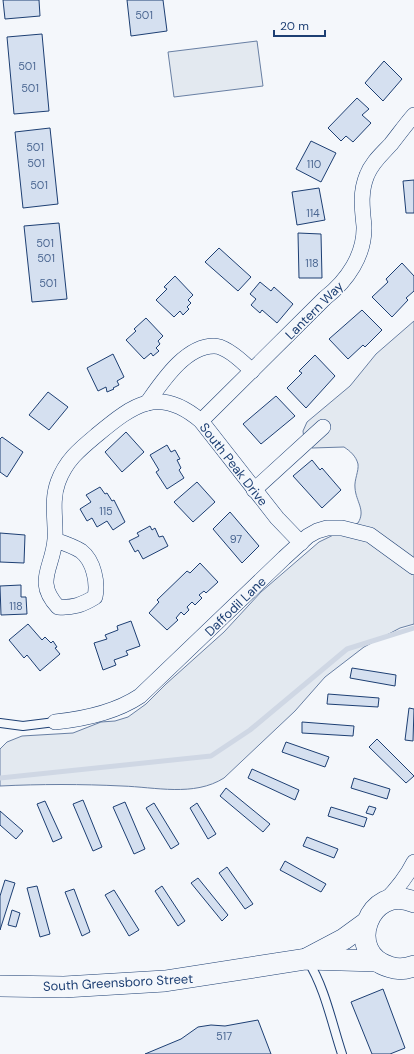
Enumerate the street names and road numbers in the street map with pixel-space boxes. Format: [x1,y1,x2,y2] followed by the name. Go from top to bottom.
[282,278,347,343] street label: Lantern Way
[196,419,271,509] street label: South Peak Drive
[201,573,270,640] street label: Daffodil Lane
[43,970,194,995] street label: South Greensboro Street

